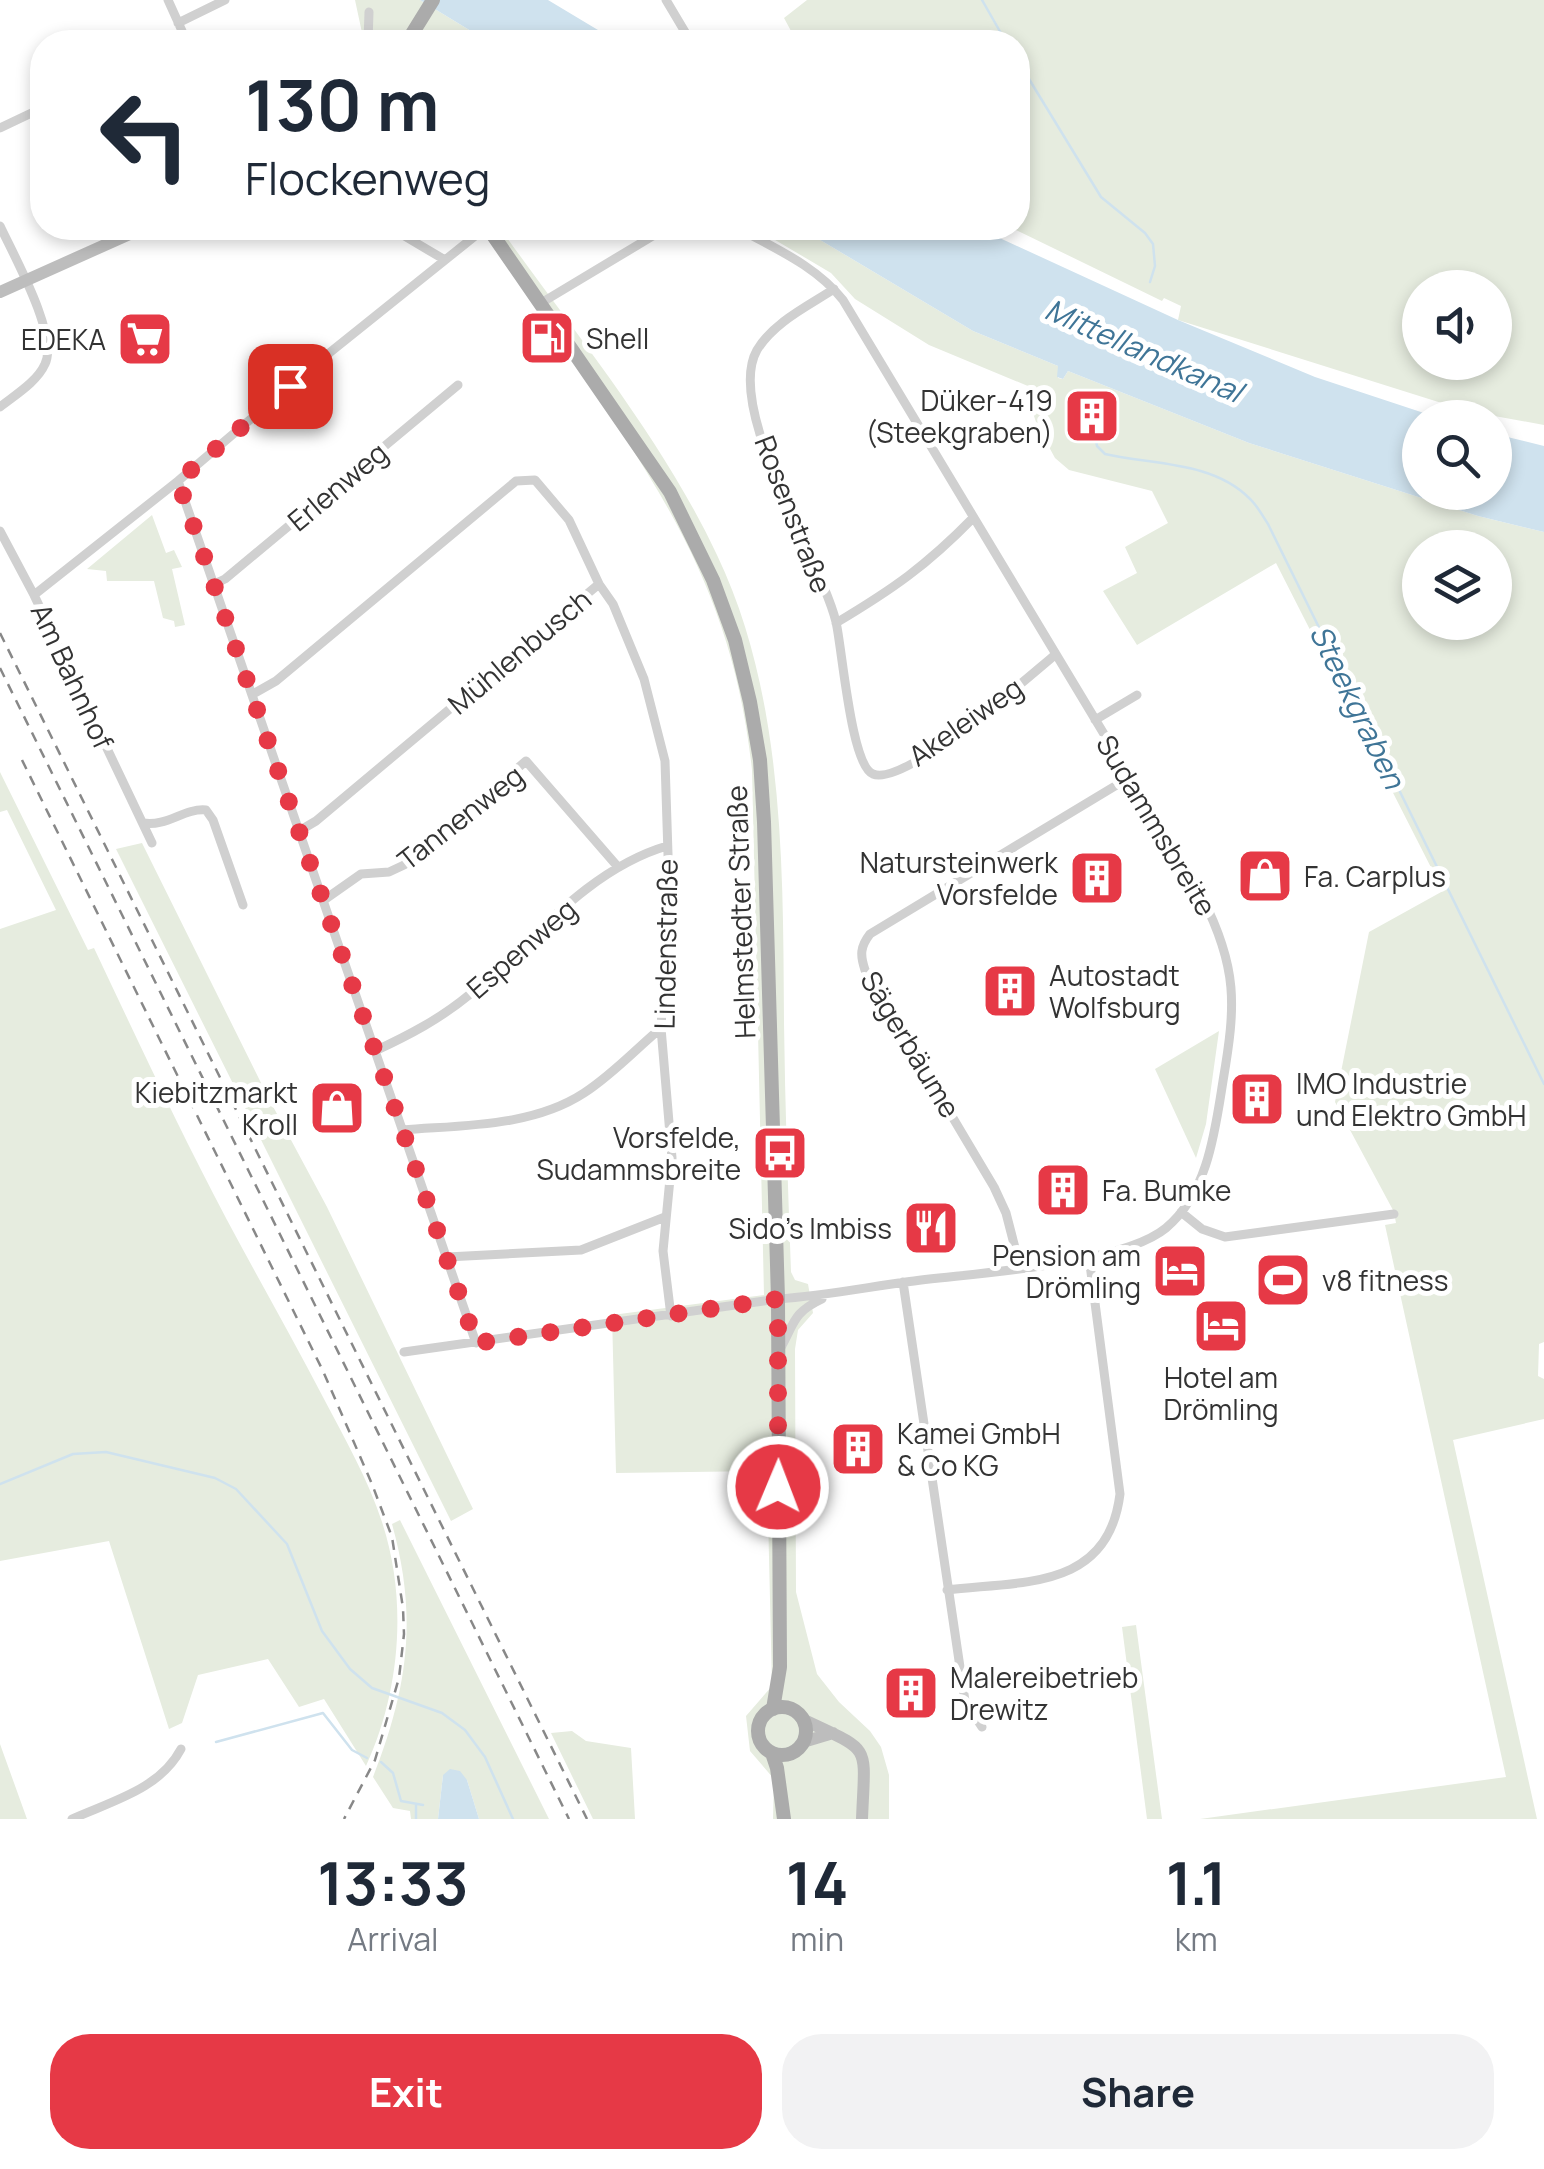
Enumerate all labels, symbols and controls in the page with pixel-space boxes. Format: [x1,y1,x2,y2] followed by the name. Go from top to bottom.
[245,56,439,152] text: 130 m
[80,70,210,200] icon: left
[245,147,491,209] text: Flockenweg
[1402,270,1512,640] map controls
[1402,270,1512,380] button: sound
[1039,288,1252,413] water label: Mittellandkanal
[517,308,577,368] fuel station icon: Shell
[115,309,175,369] supermarket icon: EDEKA
[586,319,649,357] place label: Shell
[21,320,106,358] place label: EDEKA
[248,344,333,429] pin
[263,359,318,414] icon: arrive
[865,381,1053,451] place label: Düker-419 (Steekgraben)
[1062,386,1122,446] building icon: Düker-419 (Steekgraben)
[1402,400,1512,510] button: search
[747,430,841,598] street label: Rosenstraße
[279,433,395,539] street label: Erlenweg
[1402,530,1512,640] button: layers
[439,580,599,722] street label: Mühlenbusch
[23,597,123,755] street label: Am Bahnhof
[1301,617,1416,796] water label: Steekgraben
[900,668,1030,774] street label: Akeleiweg
[1088,728,1226,922] street label: Sudammsbreite
[389,756,531,878] street label: Tannenweg
[717,785,763,1039] street label: Helmstedter Straße
[860,843,1059,913] place label: Natursteinwerk Vorsfelde
[1235,846,1295,906] shop icon: Fa. Carplus
[1067,848,1127,908] building icon: Natursteinwerk Vorsfelde
[1304,857,1446,895] place label: Fa. Carplus
[645,858,685,1030] street label: Lindenstraße
[458,890,584,1006] street label: Espenweg
[1049,956,1181,1026] place label: Autostadt Wolfsburg
[980,961,1040,1021] building icon: Autostadt Wolfsburg
[852,964,970,1124] street label: Sägerbäume
[1296,1064,1527,1134] place label: IMO Industrie und Elektro GmbH
[1227,1069,1287,1129] building icon: IMO Industrie und Elektro GmbH
[135,1073,298,1143] place label: Kiebitzmarkt Kroll
[307,1078,367,1138] shop icon: Kiebitzmarkt Kroll
[536,1118,741,1188] place label: Vorsfelde, Sudammsbreite
[750,1123,810,1183] bus stop icon: Vorsfelde, Sudammsbreite
[1033,1160,1093,1220] building icon: Fa. Bumke
[1102,1171,1231,1209] place label: Fa. Bumke
[901,1198,961,1258] restaurant icon: Sido's Imbiss
[729,1209,892,1247] place label: Sido's Imbiss
[992,1236,1141,1306] place label: Pension am Drömling
[1150,1241,1210,1301] hotel icon: Pension am Drömling
[1253,1250,1313,1310] sports icon: v8 fitness
[1322,1261,1448,1299] place label: v8 fitness
[1191,1296,1251,1356] hotel icon: Hotel am Drömling
[1163,1358,1279,1428] place label: Hotel am Drömling
[897,1414,1061,1484] place label: Kamei GmbH & Co KG
[828,1419,888,1479] building icon: Kamei GmbH & Co KG
[726,1435,830,1539] position arrow
[950,1658,1138,1728] place label: Malereibetrieb Drewitz
[881,1663,941,1723] building icon: Malereibetrieb Drewitz
[317,1841,469,1923] text: 13:33
[786,1841,849,1923] text: 14
[1166,1841,1227,1923] text: 1.1
[347,1917,439,1961] text: Arrival
[790,1917,844,1961] text: min
[1175,1917,1218,1961] text: km
[50,2034,762,2149] button: Exit
[782,2034,1494,2149] button: Share

